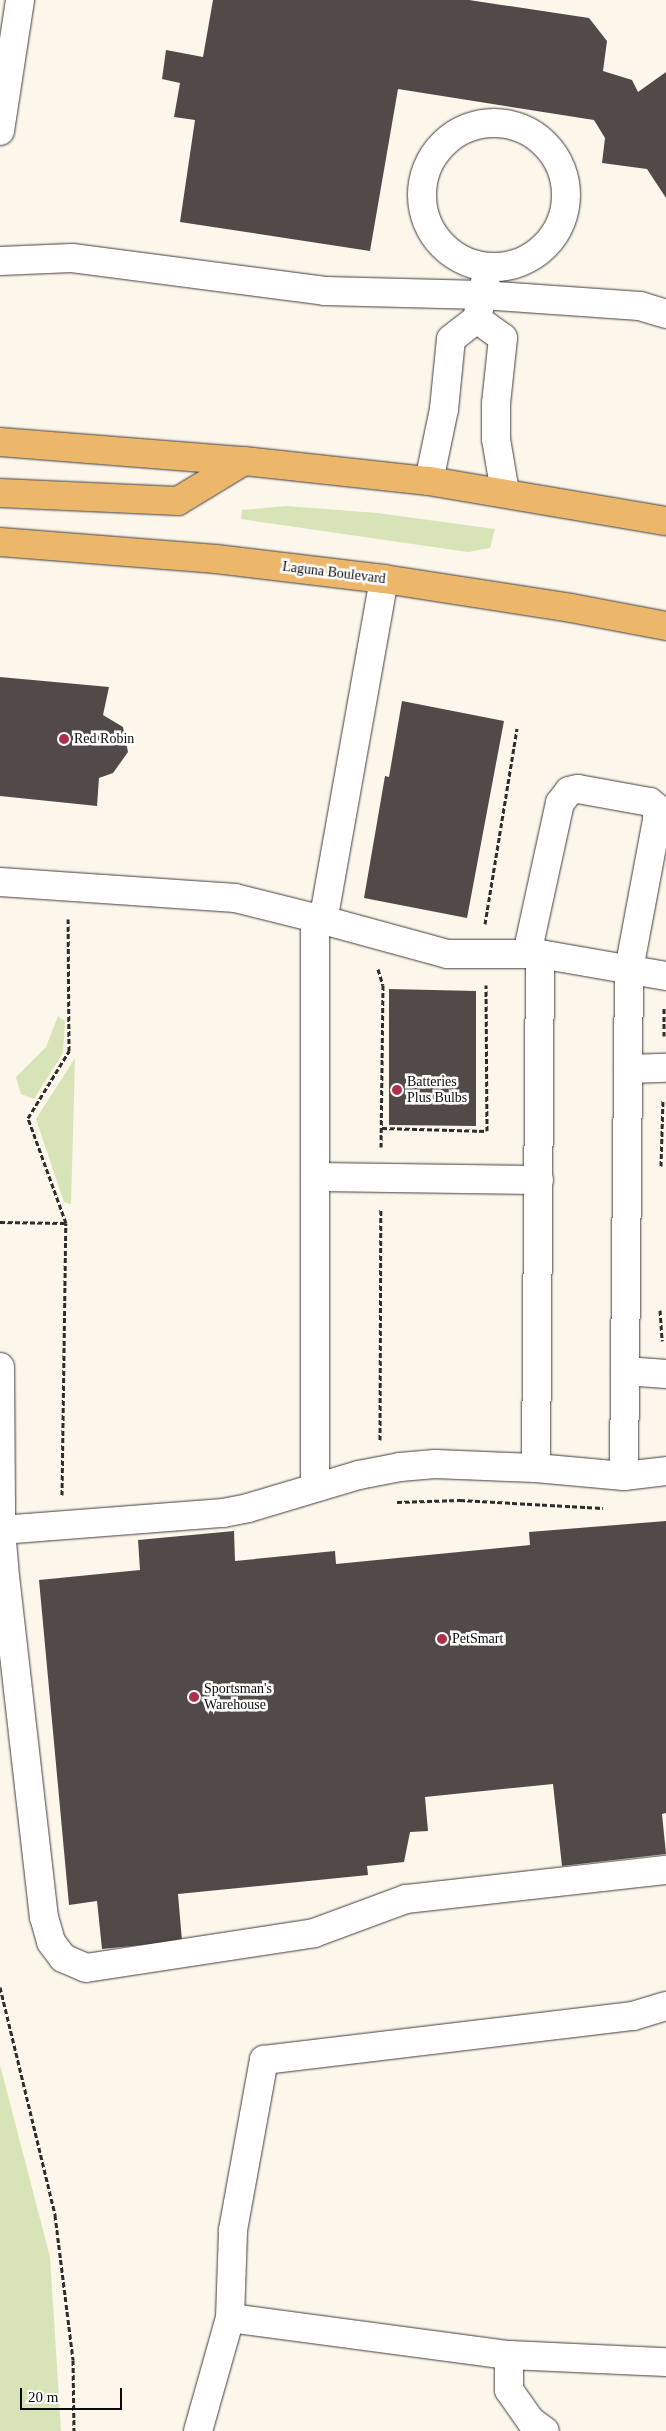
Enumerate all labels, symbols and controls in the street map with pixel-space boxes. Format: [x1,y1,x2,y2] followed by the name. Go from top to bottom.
[281,558,387,588] street label: Laguna Boulevard
[74,731,134,747] place label: Red Robin
[58,733,70,745] marker: Red Robin
[407,1074,467,1106] place label: Batteries Plus Bulbs
[391,1084,403,1096] marker: Batteries Plus Bulbs
[452,1631,503,1647] place label: PetSmart
[436,1633,448,1645] marker: PetSmart
[204,1681,272,1714] place label: Sportsman's Warehouse
[188,1691,200,1703] marker: Sportsman's Warehouse
[22,2378,125,2410] scale bar
[28,2389,58,2405] text: 20 m

